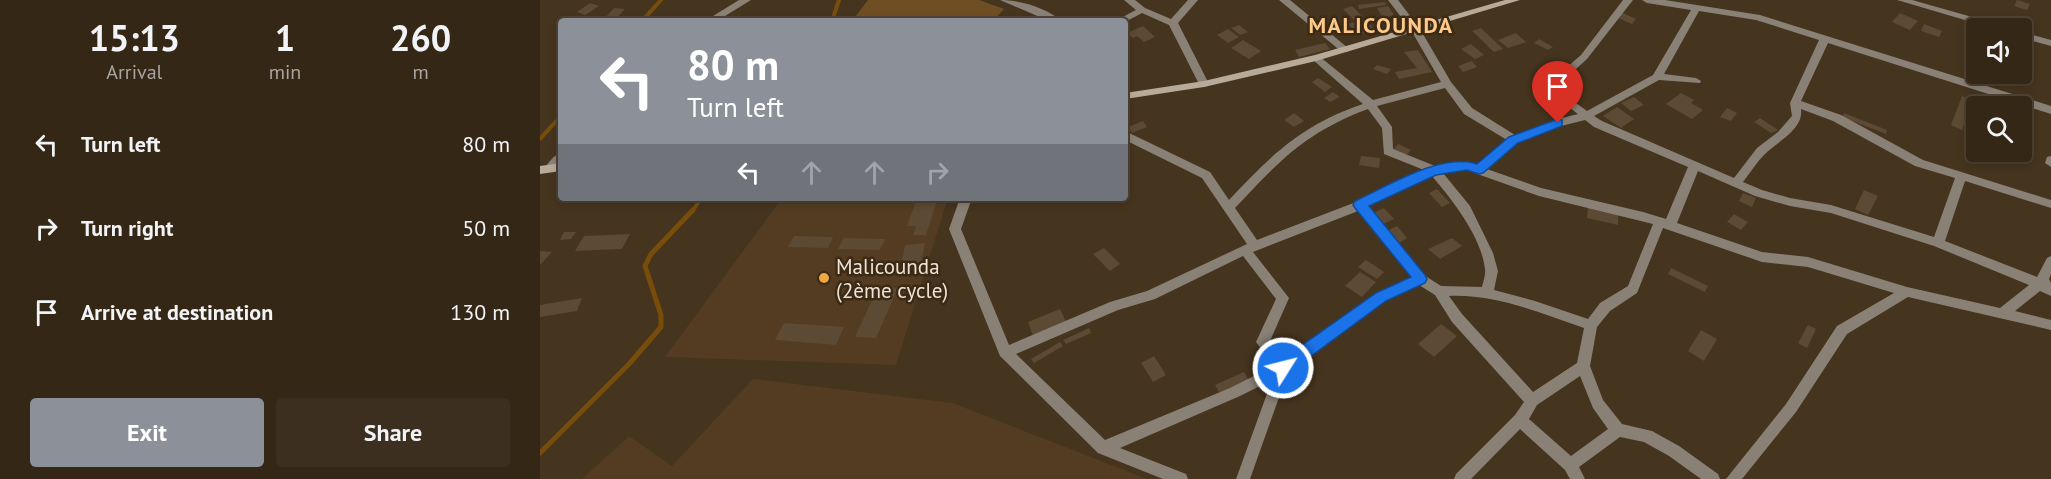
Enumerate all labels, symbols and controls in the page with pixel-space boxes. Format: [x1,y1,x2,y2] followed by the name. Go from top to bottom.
[1309,11,1453,39] district label: MALICOUNDA
[89,14,180,61] text: 15:13
[275,14,295,61] text: 1
[390,14,451,61] text: 260
[1966,18,2032,162] map controls
[1966,18,2032,84] button: sound
[687,37,779,92] text: 80 m
[588,42,666,120] icon: left
[106,59,162,85] text: Arrival
[269,59,301,85] text: min
[413,59,429,85] text: m
[1532,61,1583,123] pin
[1541,70,1574,103] icon: arrive
[687,90,784,124] text: Turn left
[1966,96,2032,162] button: search
[30,128,63,161] icon: left
[81,130,161,158] text: Turn left
[462,130,510,158] text: 80 m
[732,156,765,189] icon: left
[795,156,828,189] icon: ahead
[858,156,891,189] icon: ahead
[921,156,954,189] icon: right
[30,212,63,245] icon: right
[81,214,173,242] text: Turn right
[462,214,510,242] text: 50 m
[836,253,948,304] place label: Malicounda (2ème cycle)
[817,271,831,285] marker: Malicounda (2ème cycle)
[30,296,63,329] icon: arrive
[81,298,273,326] text: Arrive at destination
[450,298,510,326] text: 130 m
[1251,336,1315,400] position arrow
[30,398,264,467] button: Exit
[276,398,510,467] button: Share

